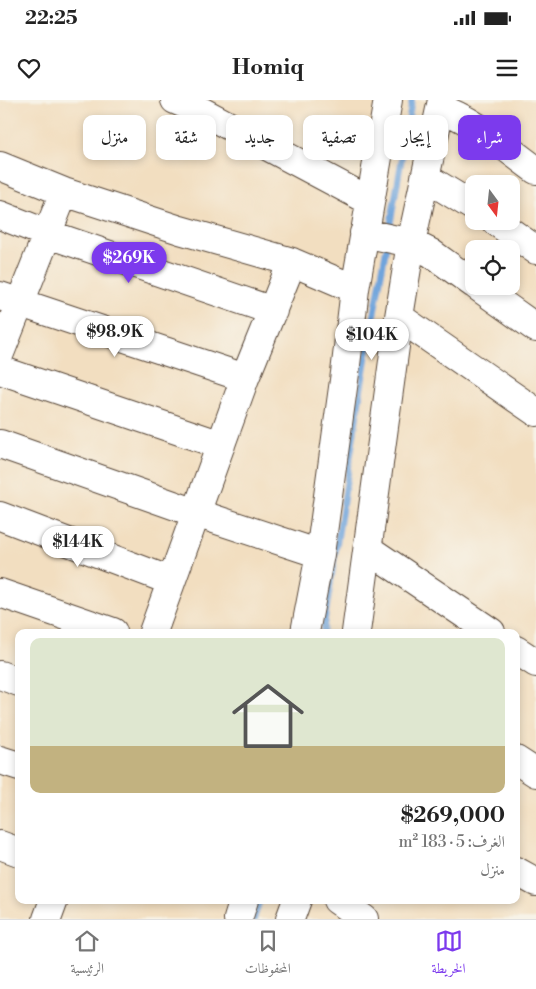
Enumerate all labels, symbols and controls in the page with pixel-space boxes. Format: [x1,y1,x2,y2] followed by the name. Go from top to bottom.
[25,6,78,30] text: 22:25
[15,54,43,82] icon: heart
[232,54,304,81] text: Homiq
[493,54,521,82] icon: menu
[83,115,146,160] chip: منزل
[156,115,216,160] chip: شقة
[226,115,293,160] chip: جديد
[303,115,374,160] chip: تصفية
[384,115,448,160] chip: إيجار
[458,115,521,160] chip: شراء
[465,175,520,230] north arrow
[465,175,520,295] map controls
[465,240,520,295] button: locate
[94,242,164,284] pin: $269K
[103,248,155,268] text: $269K
[74,316,156,358] pin: $98.9K
[337,318,407,361] pin: $104K
[86,322,144,342] text: $98.9K
[346,325,398,345] text: $104K
[43,526,113,568] pin: $144K
[52,532,104,552] text: $144K
[223,671,313,761] icon: home
[401,803,505,829] text: $269,000
[399,832,505,852] text: الغرف: 5 · 183 m²
[480,860,505,880] text: منزل
[70,927,104,982] tab: الرئيسية
[245,927,291,982] tab: المحفوظات
[432,927,466,982] tab: الخريطة

